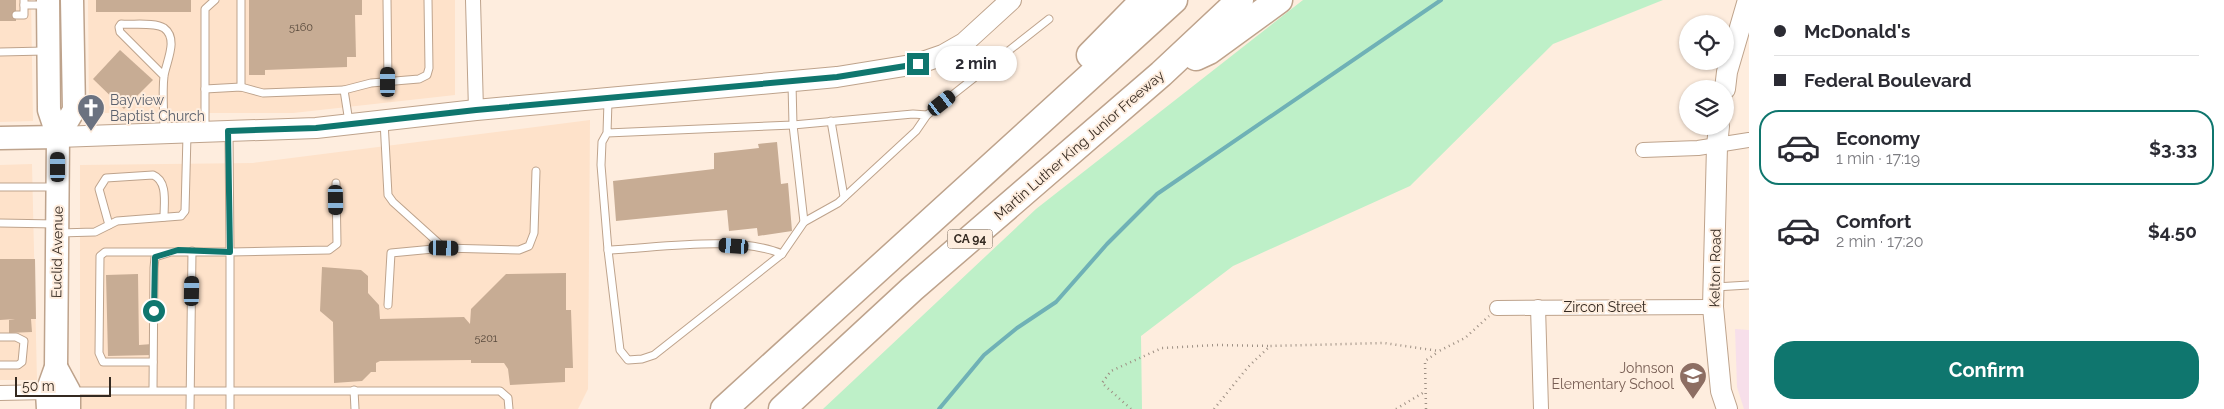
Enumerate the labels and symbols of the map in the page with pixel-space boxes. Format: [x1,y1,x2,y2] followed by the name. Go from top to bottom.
[289,21,313,34] house number: 5160
[936,46,1018,82] callout: 2 min
[907,53,929,75] route end
[380,67,395,97] car
[991,67,1167,223] street label: Martin Luther King Junior Freeway
[925,88,958,118] car
[110,92,205,124] place label: Bayview Baptist Church
[76,93,106,132] church icon: Bayview Baptist Church
[50,152,65,182] car
[328,185,343,215] car
[48,206,66,298] street label: Euclid Avenue
[1706,228,1724,308] street label: Kelton Road
[948,230,992,248] road number: CA 94
[718,237,749,255] car
[428,240,459,256] car
[184,276,199,306] car
[1563,299,1647,315] street label: Zircon Street
[143,300,165,322] route start
[474,332,498,345] house number: 5201
[1551,360,1674,392] place label: Johnson Elementary School
[1678,361,1708,400] school or university icon: Johnson Elementary School
[15,374,111,397] scale bar

